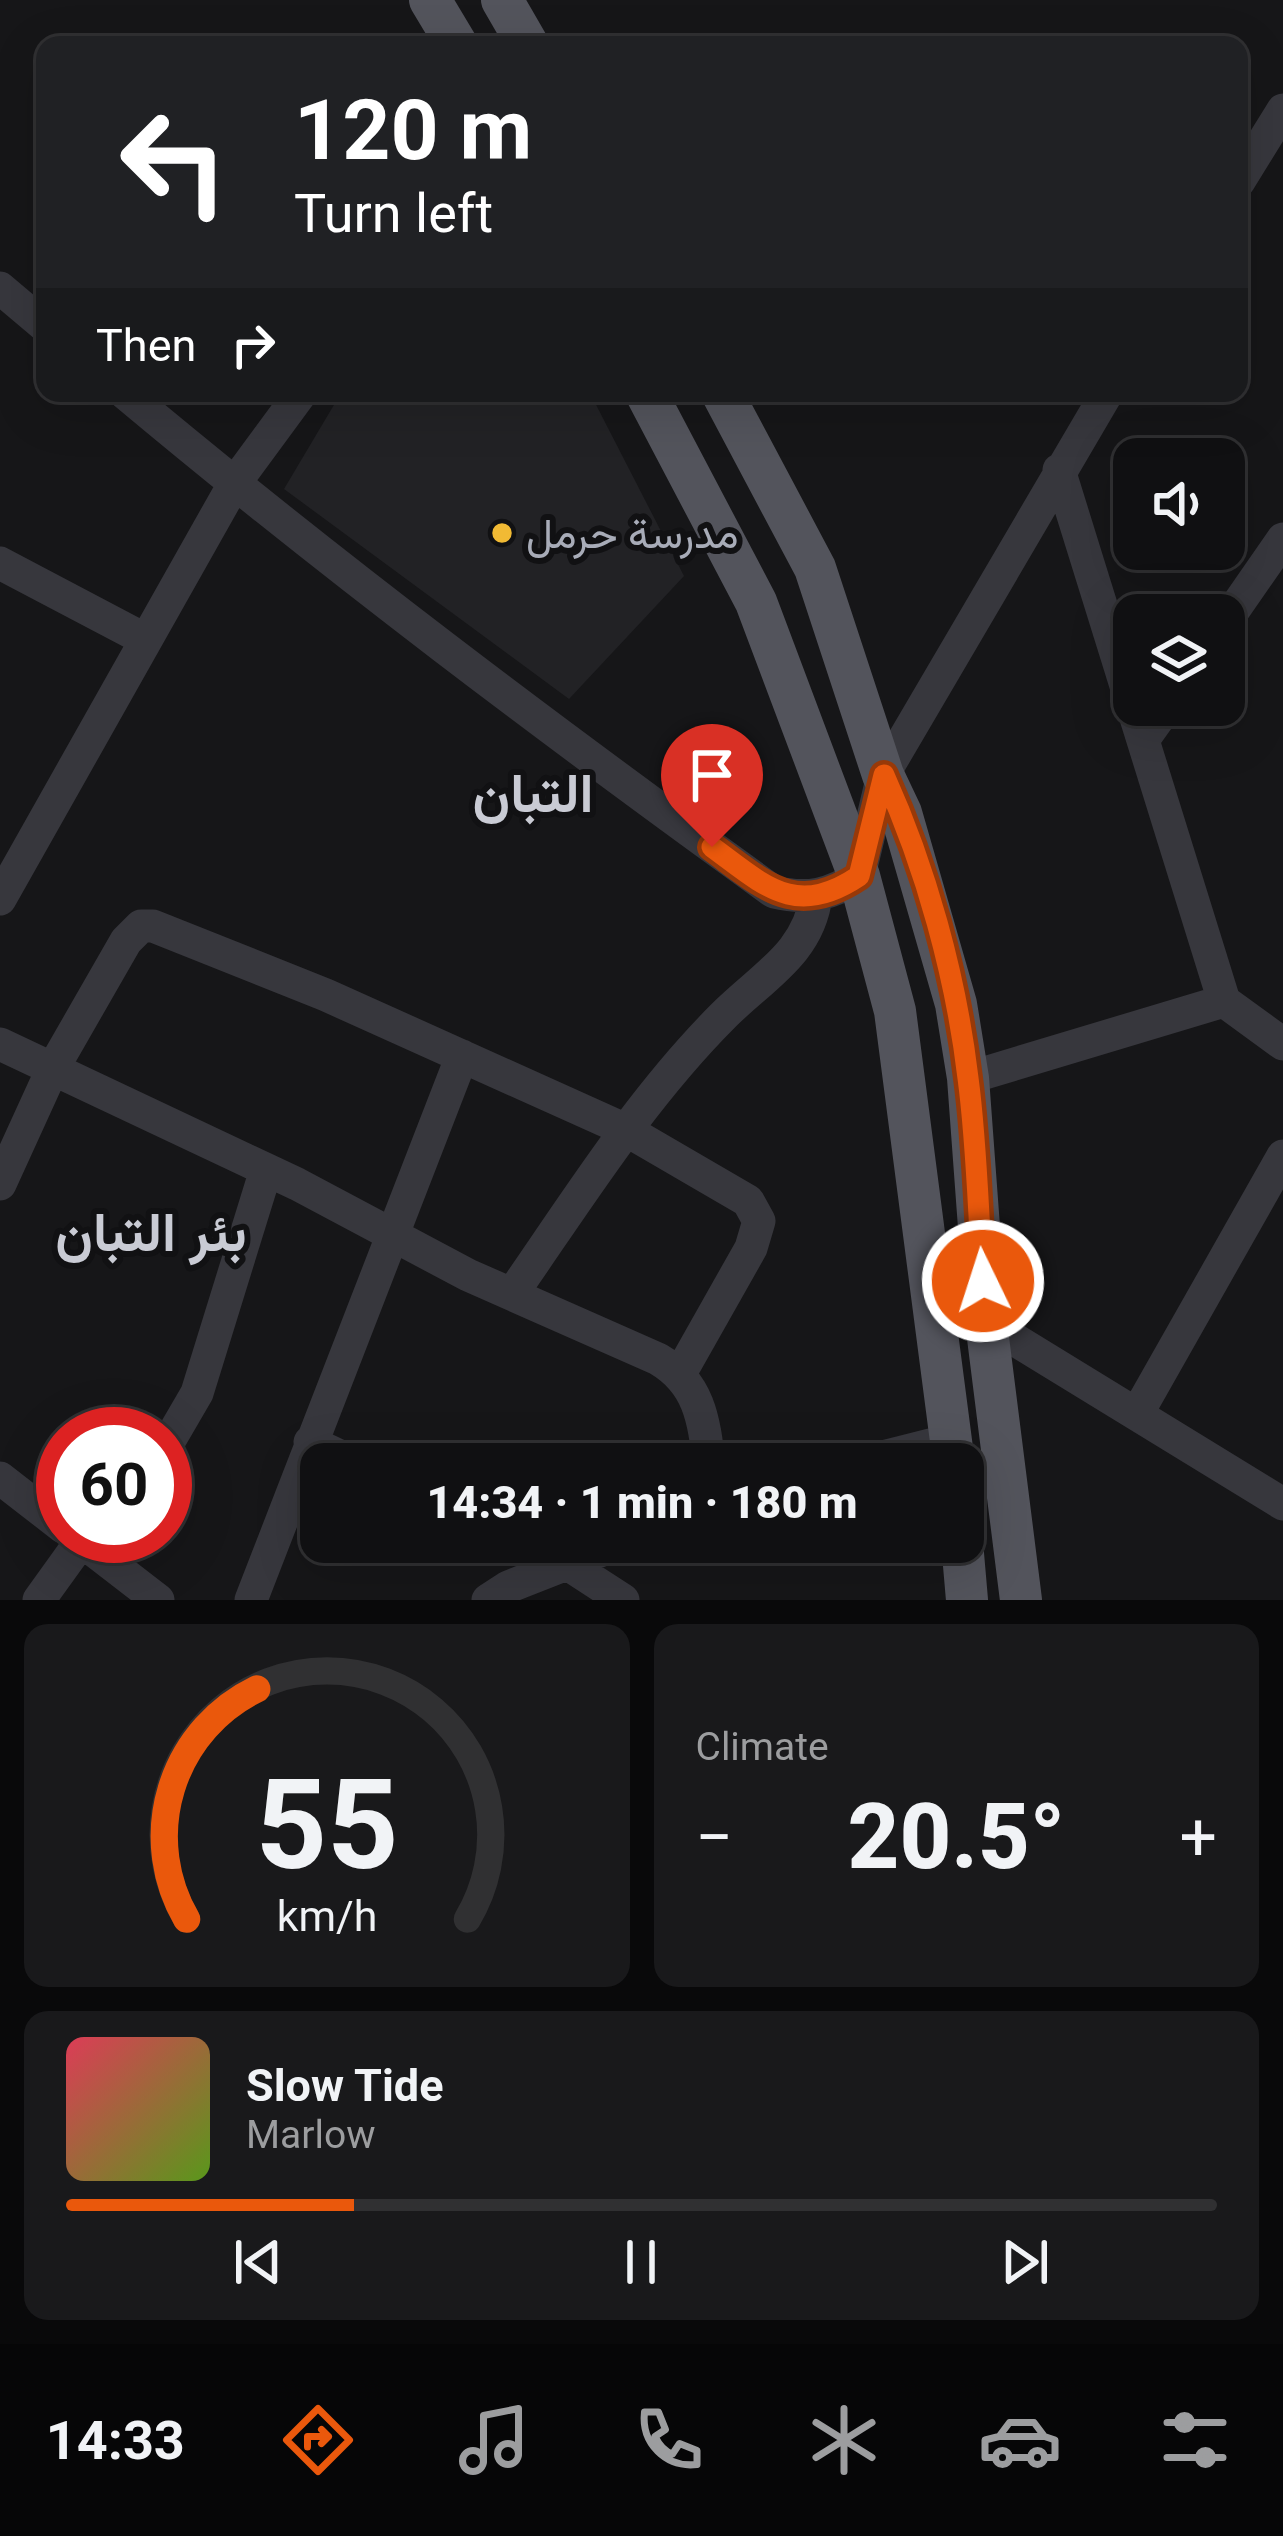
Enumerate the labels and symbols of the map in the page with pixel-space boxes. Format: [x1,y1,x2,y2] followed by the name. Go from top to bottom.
[526,509,739,560] place label: مدرسة حرمل
[489,520,515,546] marker: مدرسة حرمل
[661,724,763,847] pin
[473,762,593,825] district label: التبان
[55,1201,247,1266] district label: بئر التبان
[920,1218,1046,1344] position arrow
[36,1407,192,1563] speed limit sign: 60

